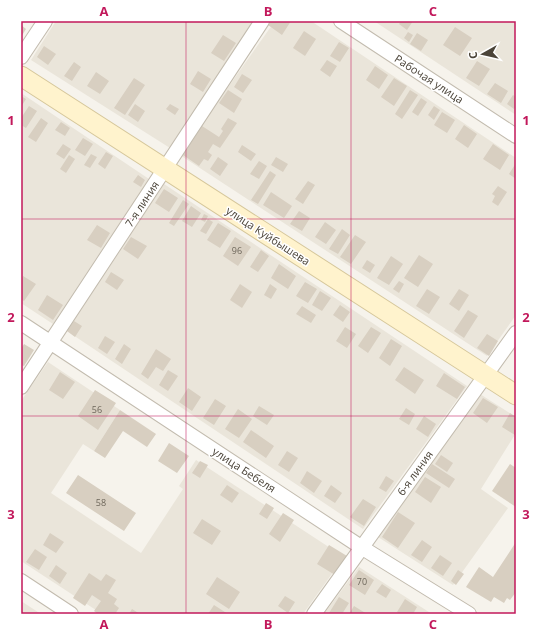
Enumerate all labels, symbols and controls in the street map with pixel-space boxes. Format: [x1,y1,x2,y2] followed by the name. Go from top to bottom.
[100,2,109,20] text: A
[264,2,273,20] text: B
[429,2,437,20] text: C
[463,34,503,74] north arrow
[392,51,467,107] street label: Рабочая улица
[465,51,481,60] text: С
[7,111,15,129] text: 1
[522,111,530,129] text: 1
[121,178,162,230] street label: 7-я линия
[223,203,313,268] street label: улица Куйбышева
[232,244,242,257] house number: 96
[7,308,15,326] text: 2
[522,308,530,326] text: 2
[92,403,102,416] house number: 56
[210,444,279,496] street label: улица Бебеля
[393,447,436,498] street label: 6-я линия
[96,496,106,509] house number: 58
[7,505,15,523] text: 3
[522,505,530,523] text: 3
[357,575,367,588] house number: 70
[100,615,109,633] text: A
[264,615,273,633] text: B
[429,615,437,633] text: C

